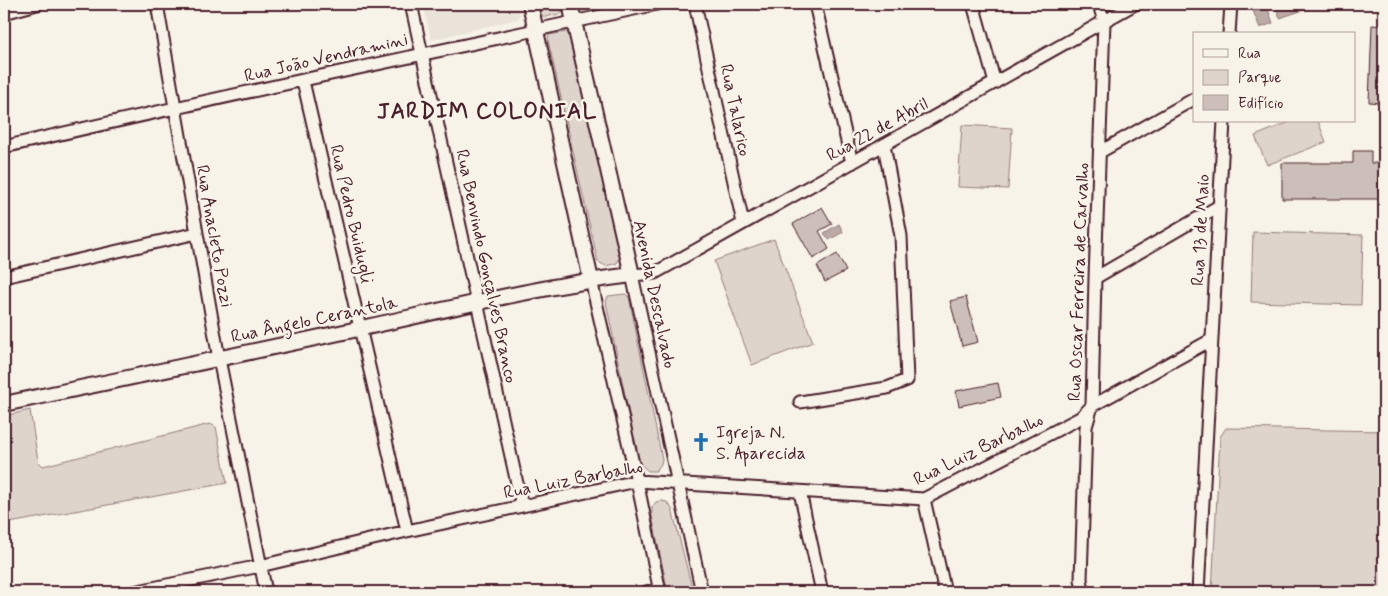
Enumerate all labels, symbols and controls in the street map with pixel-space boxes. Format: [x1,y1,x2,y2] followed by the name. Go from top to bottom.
[242,27,410,88] street label: Rua João Vendramini
[1193,32,1356,122] legend
[1238,44,1261,64] text: Rua
[714,62,756,159] street label: Rua Talarico
[1238,68,1281,88] text: Parque
[822,92,933,168] street label: Rua 22 de Abril
[1238,94,1283,114] text: Edifício
[377,98,597,126] district label: JARDIM COLONIAL
[322,142,379,286] street label: Rua Pedro Buidugli
[450,147,523,385] street label: Rua Benvindo Gonçalves Branco
[1063,162,1095,402] street label: Rua Oscar Ferreira de Carvalho
[190,163,238,309] street label: Rua Anacleto Pozzi
[1186,173,1216,287] street label: Rua 13 de Maio
[627,218,681,371] street label: Avenida Descalvado
[229,291,400,351] street label: Rua Ângelo Cerantola
[910,408,1047,492] street label: Rua Luiz Barbalho
[716,421,806,467] place label: Igreja N. S. Aparecida
[690,431,712,453] church icon: Igreja N. S. Aparecida
[501,455,645,505] street label: Rua Luiz Barbalho

